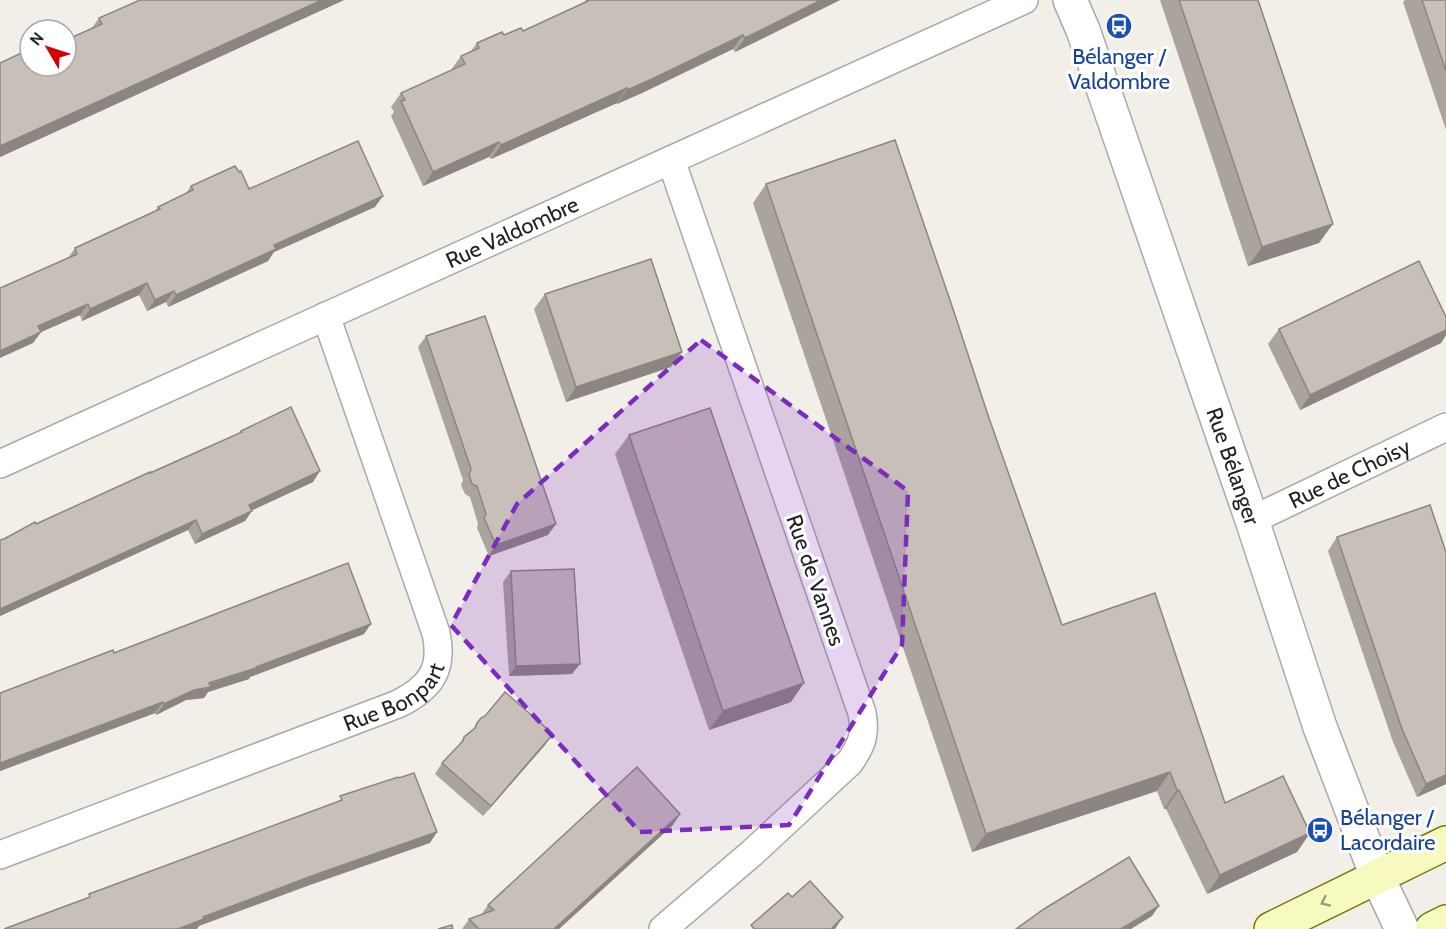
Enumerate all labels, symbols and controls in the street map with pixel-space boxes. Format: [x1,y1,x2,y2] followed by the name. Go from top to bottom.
[1104,11,1134,41] bus stop icon: Bélanger / Valdombre
[18,18,78,78] north arrow
[26,29,48,49] text: N
[1068,43,1170,95] place label: Bélanger / Valdombre
[442,191,583,274] street label: Rue Valdombre
[1200,404,1266,528] street label: Rue Bélanger
[1284,433,1415,514] street label: Rue de Choisy
[780,511,851,649] street label: Rue de Vannes
[340,659,451,737] street label: Rue Bonpart
[1340,804,1436,856] place label: Bélanger / Lacordaire
[1305,815,1335,845] bus stop icon: Bélanger / Lacordaire
[1320,894,1331,906] one-way arrow

